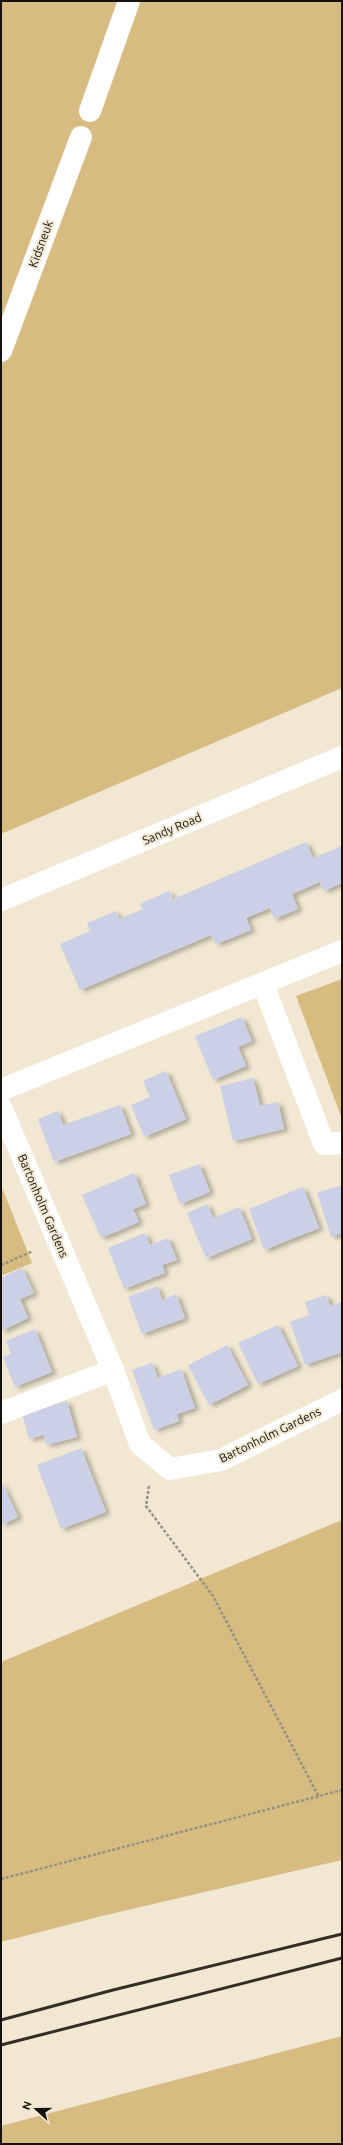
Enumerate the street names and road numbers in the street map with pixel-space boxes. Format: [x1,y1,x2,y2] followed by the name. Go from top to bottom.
[26,219,55,269] street label: Kidsneuk
[140,810,203,847] street label: Sandy Road
[16,1152,71,1260] street label: Bartonholm Gardens
[217,1404,323,1465] street label: Bartonholm Gardens

